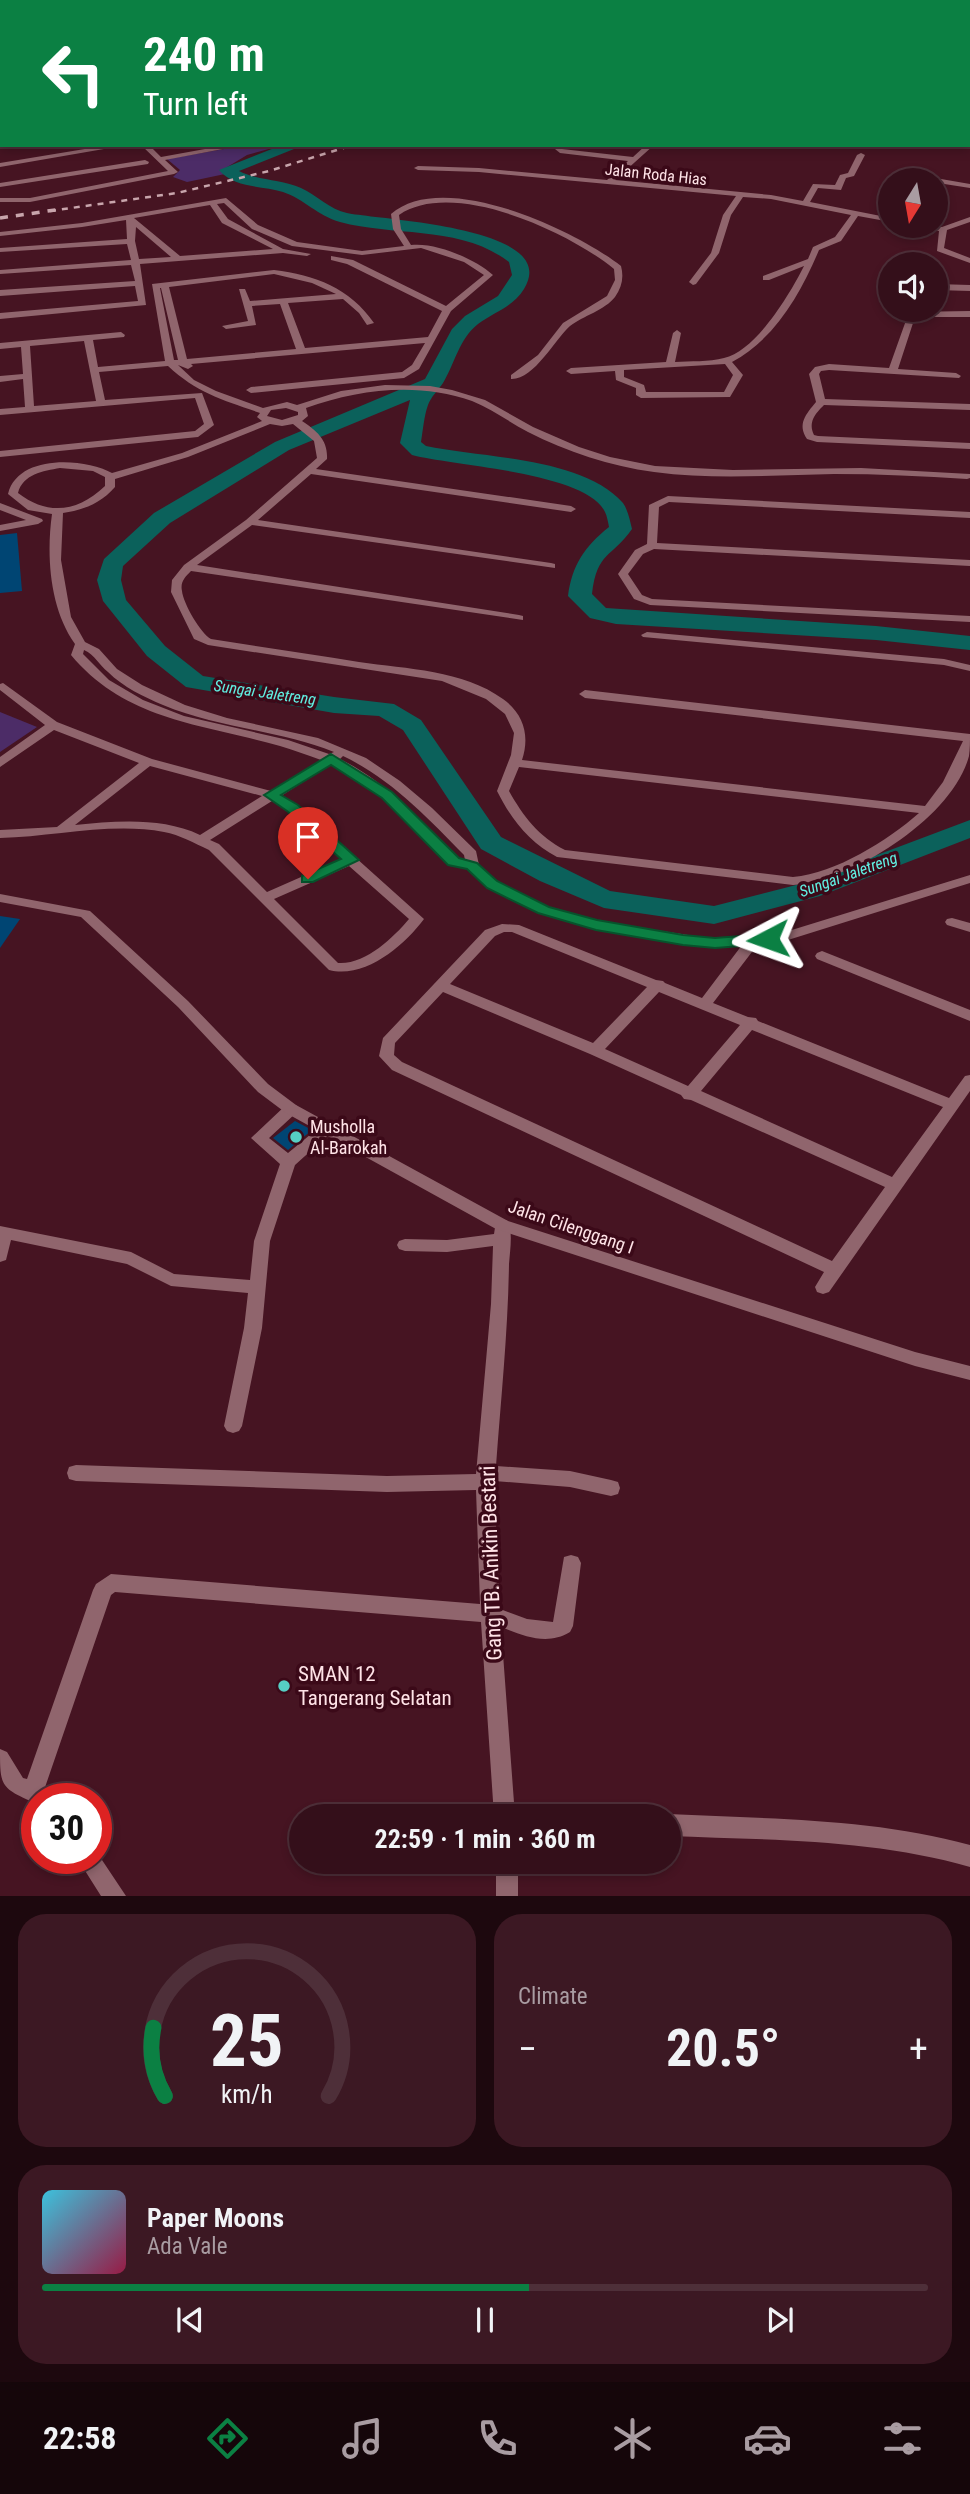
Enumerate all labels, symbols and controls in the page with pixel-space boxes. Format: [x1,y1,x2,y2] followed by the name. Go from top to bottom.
[143,26,265,83] text: 240 m
[28,28,119,119] icon: left
[143,85,248,123] text: Turn left
[604,160,708,189] street label: Jalan Roda Hias
[878,168,948,238] north arrow
[878,168,948,322] map controls
[878,252,948,322] button: sound
[213,676,317,709] water label: Sungai Jaletreng
[278,807,338,879] pin
[289,818,327,856] icon: arrive
[797,848,900,901] water label: Sungai Jaletreng
[731,902,805,976] position arrow
[310,1116,387,1158] place label: Musholla Al-Barokah
[288,1129,304,1145] marker: Musholla Al-Barokah
[506,1195,637,1258] street label: Jalan Cilenggang I
[476,1465,506,1661] street label: Gang TB. Anikin Bestari
[298,1662,452,1710] place label: SMAN 12 Tangerang Selatan
[276,1678,292,1694] marker: SMAN 12 Tangerang Selatan
[21,1783,112,1874] speed limit sign: 30
[375,1824,595,1854] text: 22:59 · 1 min · 360 m
[518,1983,588,2010] text: Climate
[210,1999,284,2085] text: 25
[666,2018,780,2079] text: 20.5°
[518,2027,537,2071] text: −
[909,2027,928,2071] text: +
[221,2080,273,2109] text: km/h
[147,2203,284,2233] text: Paper Moons
[147,2233,227,2260] text: Ada Vale
[171,2301,209,2339] icon: previous
[466,2301,504,2339] icon: pause
[761,2301,799,2339] icon: next
[203,2414,252,2463] icon: directions
[338,2414,387,2463] icon: music
[473,2414,522,2463] icon: phone
[608,2414,657,2463] icon: climate
[743,2414,792,2463] icon: car
[878,2414,927,2463] icon: filters
[43,2419,116,2457] text: 22:58

